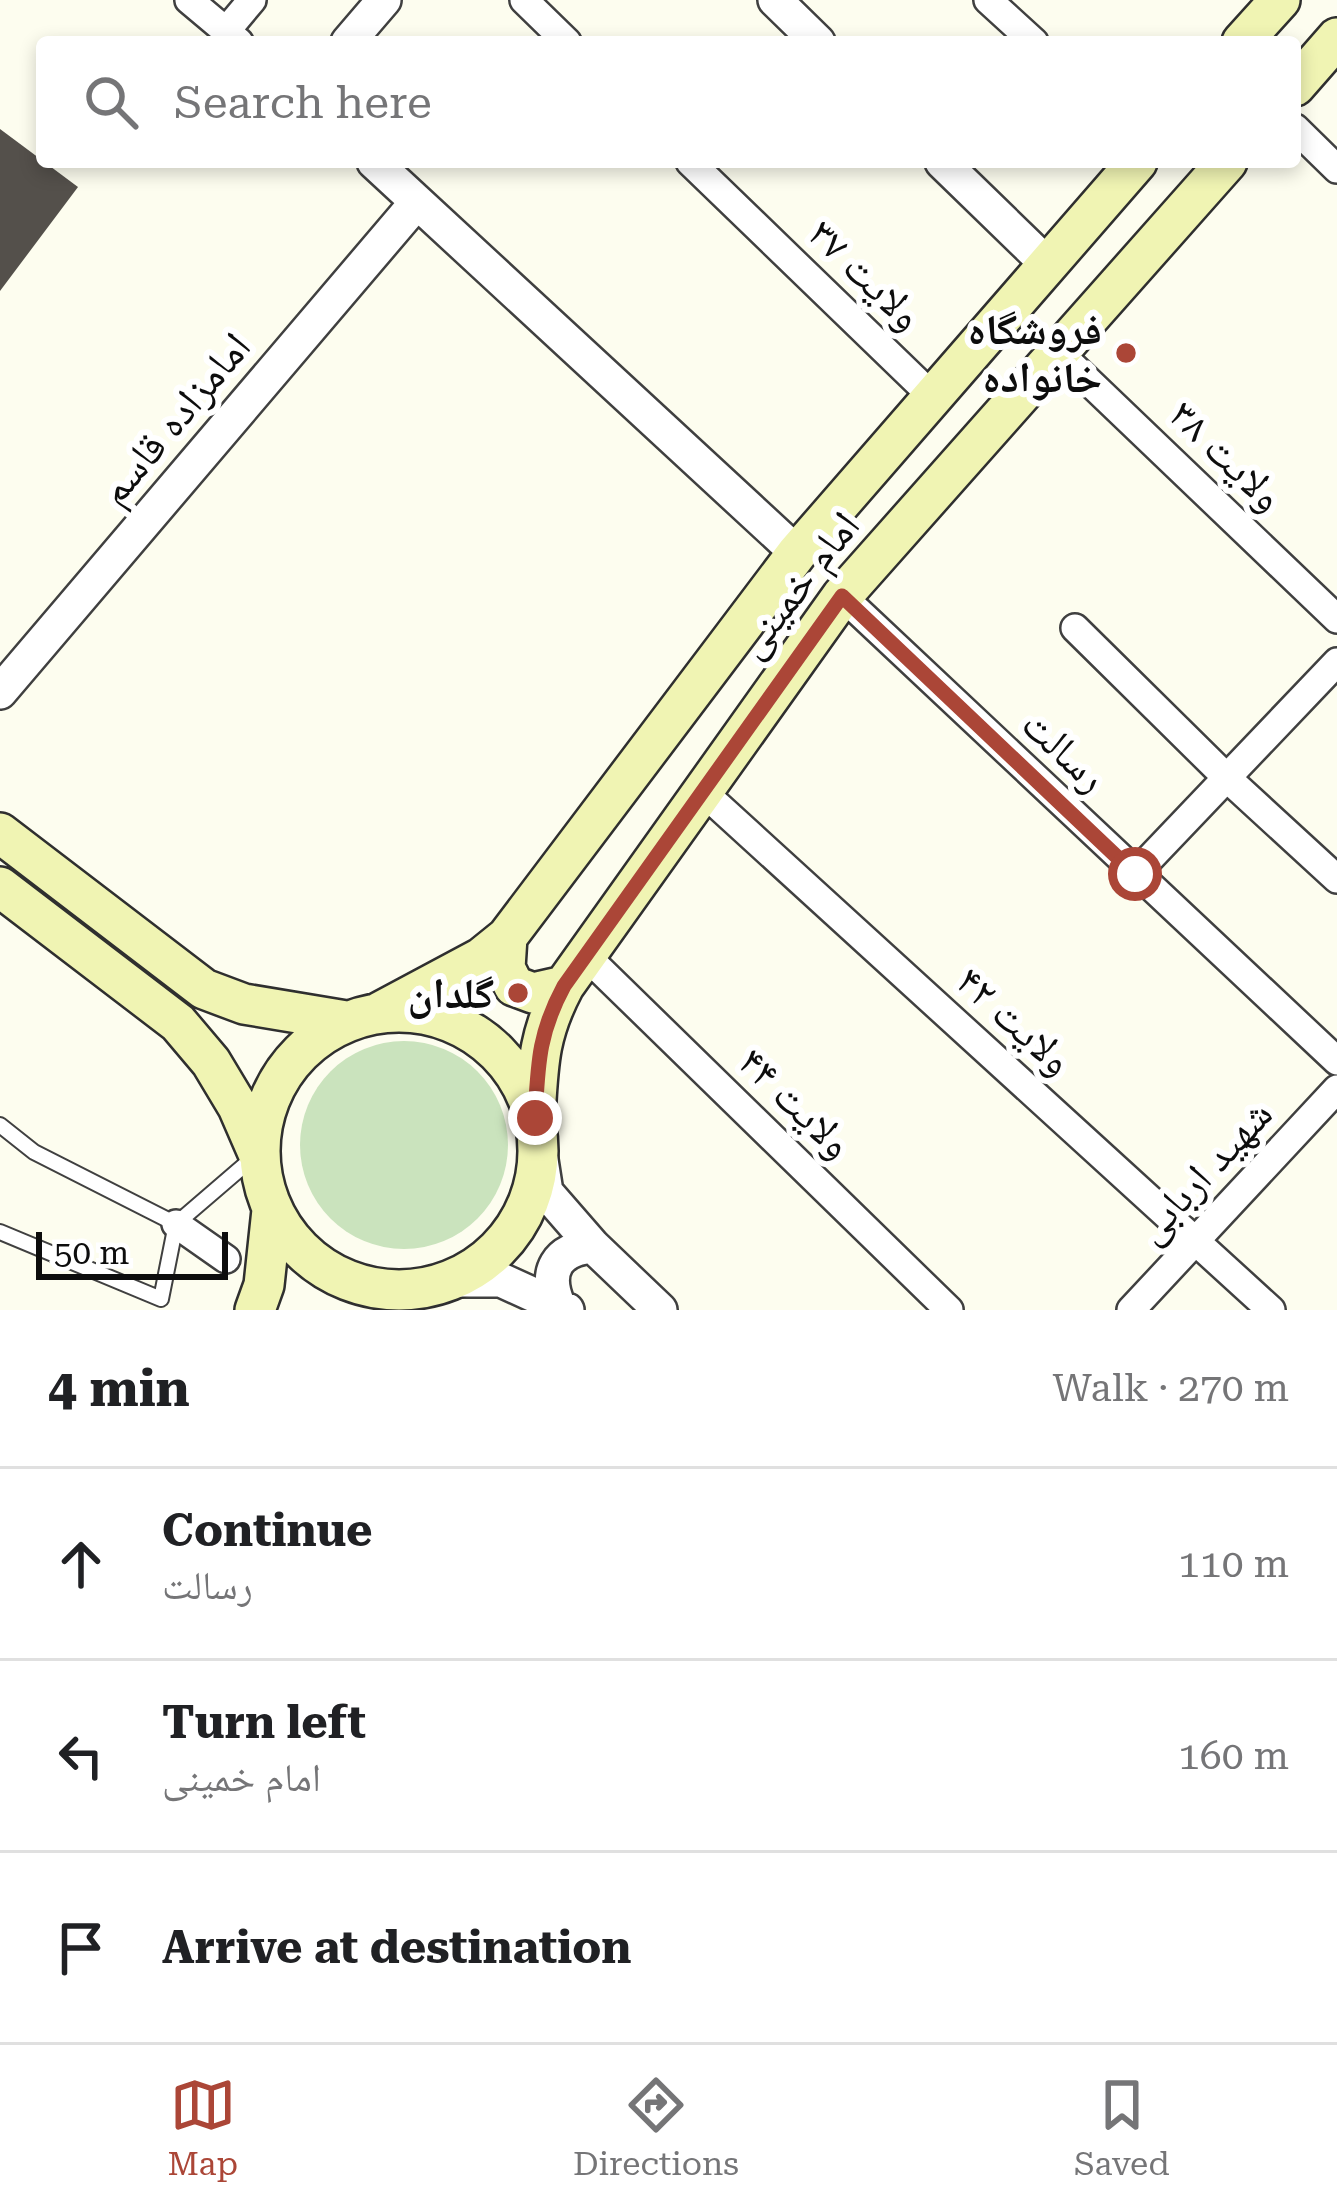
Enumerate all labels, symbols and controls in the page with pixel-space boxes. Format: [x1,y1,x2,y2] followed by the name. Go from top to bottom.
[36,36,1301,168] search box
[78,69,144,135] icon: search
[174,76,432,129] text: Search here
[799,209,932,340] street label: ولایت ۳۷
[968,305,1102,402] place label: فروشگاه خانواده
[88,322,263,516] street label: امامزاده قاسم
[1113,340,1139,366] marker: فروشگاه خانواده
[1160,390,1293,521] street label: ولایت ۳۸
[725,502,873,669] street label: امام خمینی
[1012,699,1117,802] street label: رسالت
[1108,847,1162,901] route start
[947,956,1083,1085] street label: ولایت ۴۲
[407,969,494,1019] place label: گلدان
[505,980,531,1006] marker: گلدان
[729,1037,862,1168] street label: ولایت ۴۴
[1125,1090,1283,1254] street label: شهید اربابی
[508,1091,562,1145] route end
[36,1226,228,1279] scale bar
[54,1233,129,1272] text: 50 m
[48,1359,190,1418] text: 4 min
[1053,1365,1289,1411] text: Walk · 270 m
[162,1504,373,1557] text: Continue
[48,1531,114,1597] icon: ahead
[1178,1541,1289,1587] text: 110 m
[162,1563,253,1609] text: رسالت
[162,1696,366,1749] text: Turn left
[48,1723,114,1789] icon: left
[1178,1733,1289,1779] text: 160 m
[162,1755,321,1801] text: امام خمینی
[48,1915,114,1981] icon: arrive
[162,1921,631,1974] text: Arrive at destination
[167,2072,238,2183] tab: Map
[573,2072,739,2183] tab: Directions
[1074,2072,1170,2183] tab: Saved

